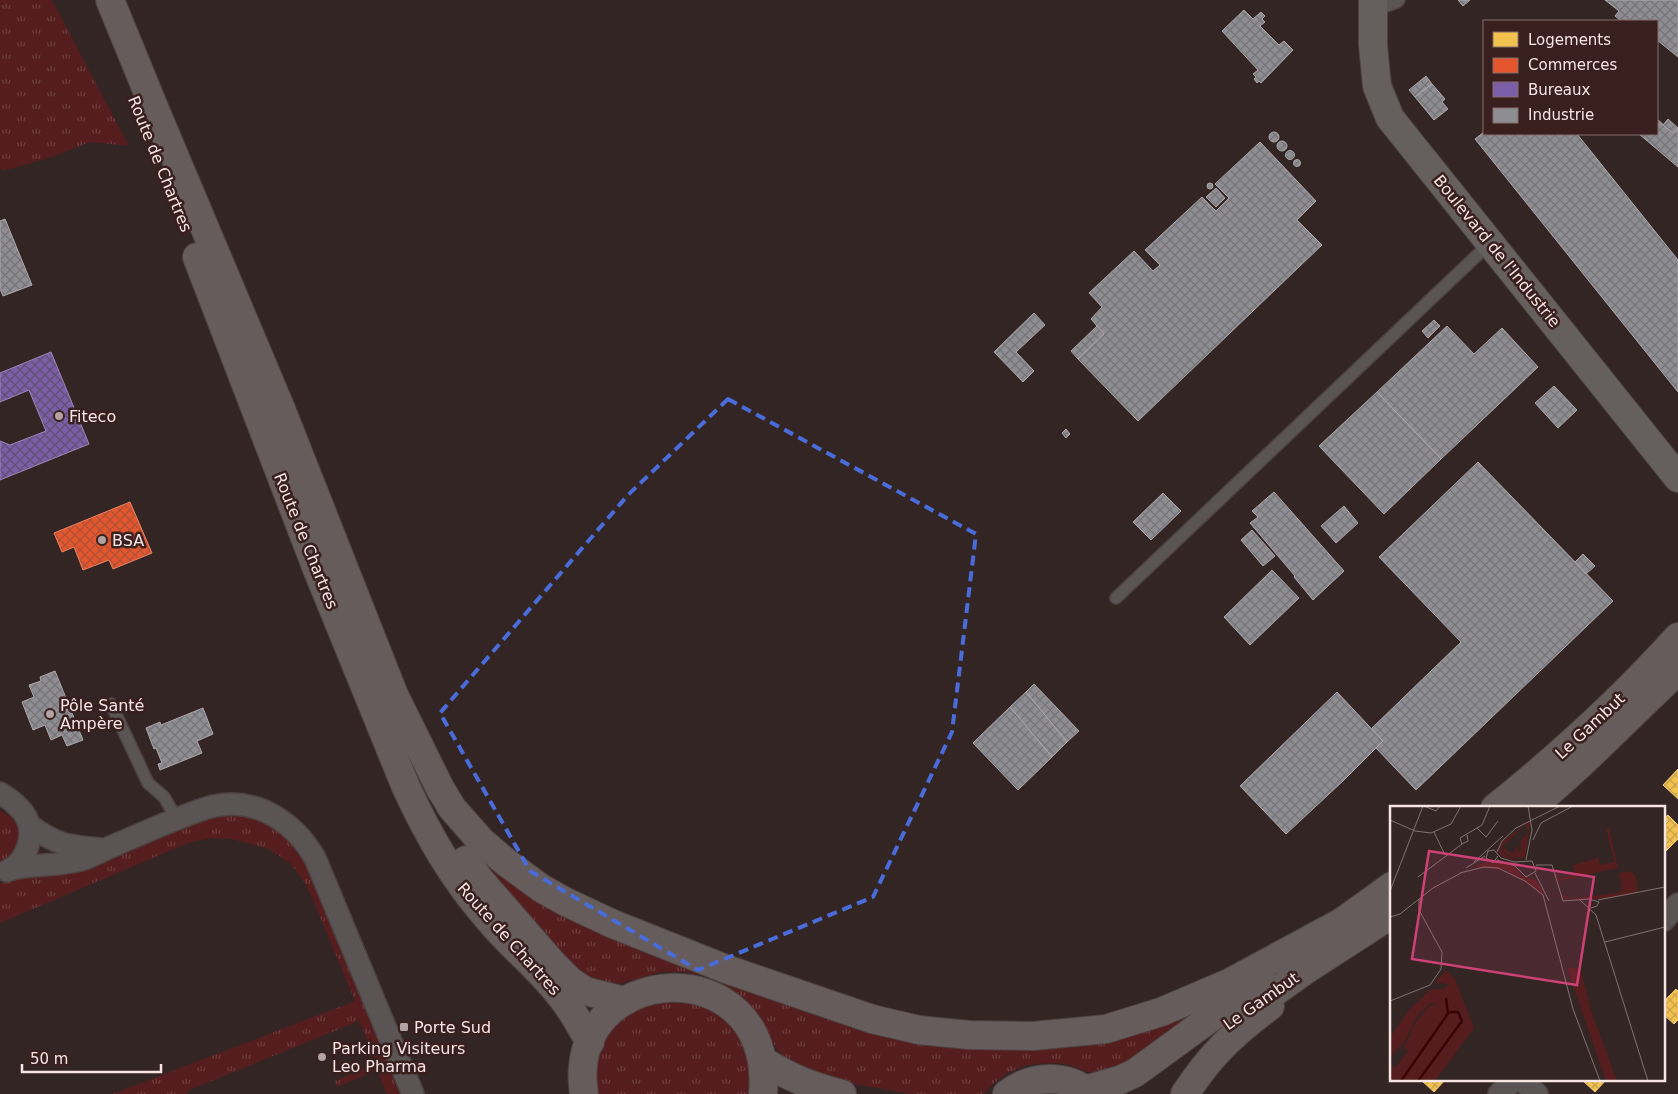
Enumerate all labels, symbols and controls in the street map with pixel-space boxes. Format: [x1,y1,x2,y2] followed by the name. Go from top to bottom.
[1483,20,1658,135] legend
[1528,31,1611,49] text: Logements
[1528,56,1617,74] text: Commerces
[1528,81,1591,99] text: Bureaux
[124,93,196,235] street label: Route de Chartres
[1528,106,1594,124] text: Industrie
[1430,171,1564,331] street label: Boulevard de l'Industrie
[69,407,116,426] place label: Fiteco
[53,410,65,422] marker: Fiteco
[270,470,342,612] street label: Route de Chartres
[112,531,144,550] place label: BSA
[96,534,108,546] marker: BSA
[1551,689,1629,763] street label: Le Gambut
[60,696,144,733] place label: Pôle Santé Ampère
[44,708,56,720] marker: Pôle Santé Ampère
[1390,806,1666,1082] inset map
[453,879,565,999] street label: Route de Chartres
[1220,968,1302,1034] street label: Le Gambut
[414,1018,491,1037] place label: Porte Sud
[398,1021,410,1033] marker: Porte Sud
[332,1039,465,1076] place label: Parking Visiteurs Leo Pharma
[22,1042,161,1074] scale bar
[30,1050,68,1068] text: 50 m
[316,1051,328,1063] marker: Parking Visiteurs Leo Pharma

